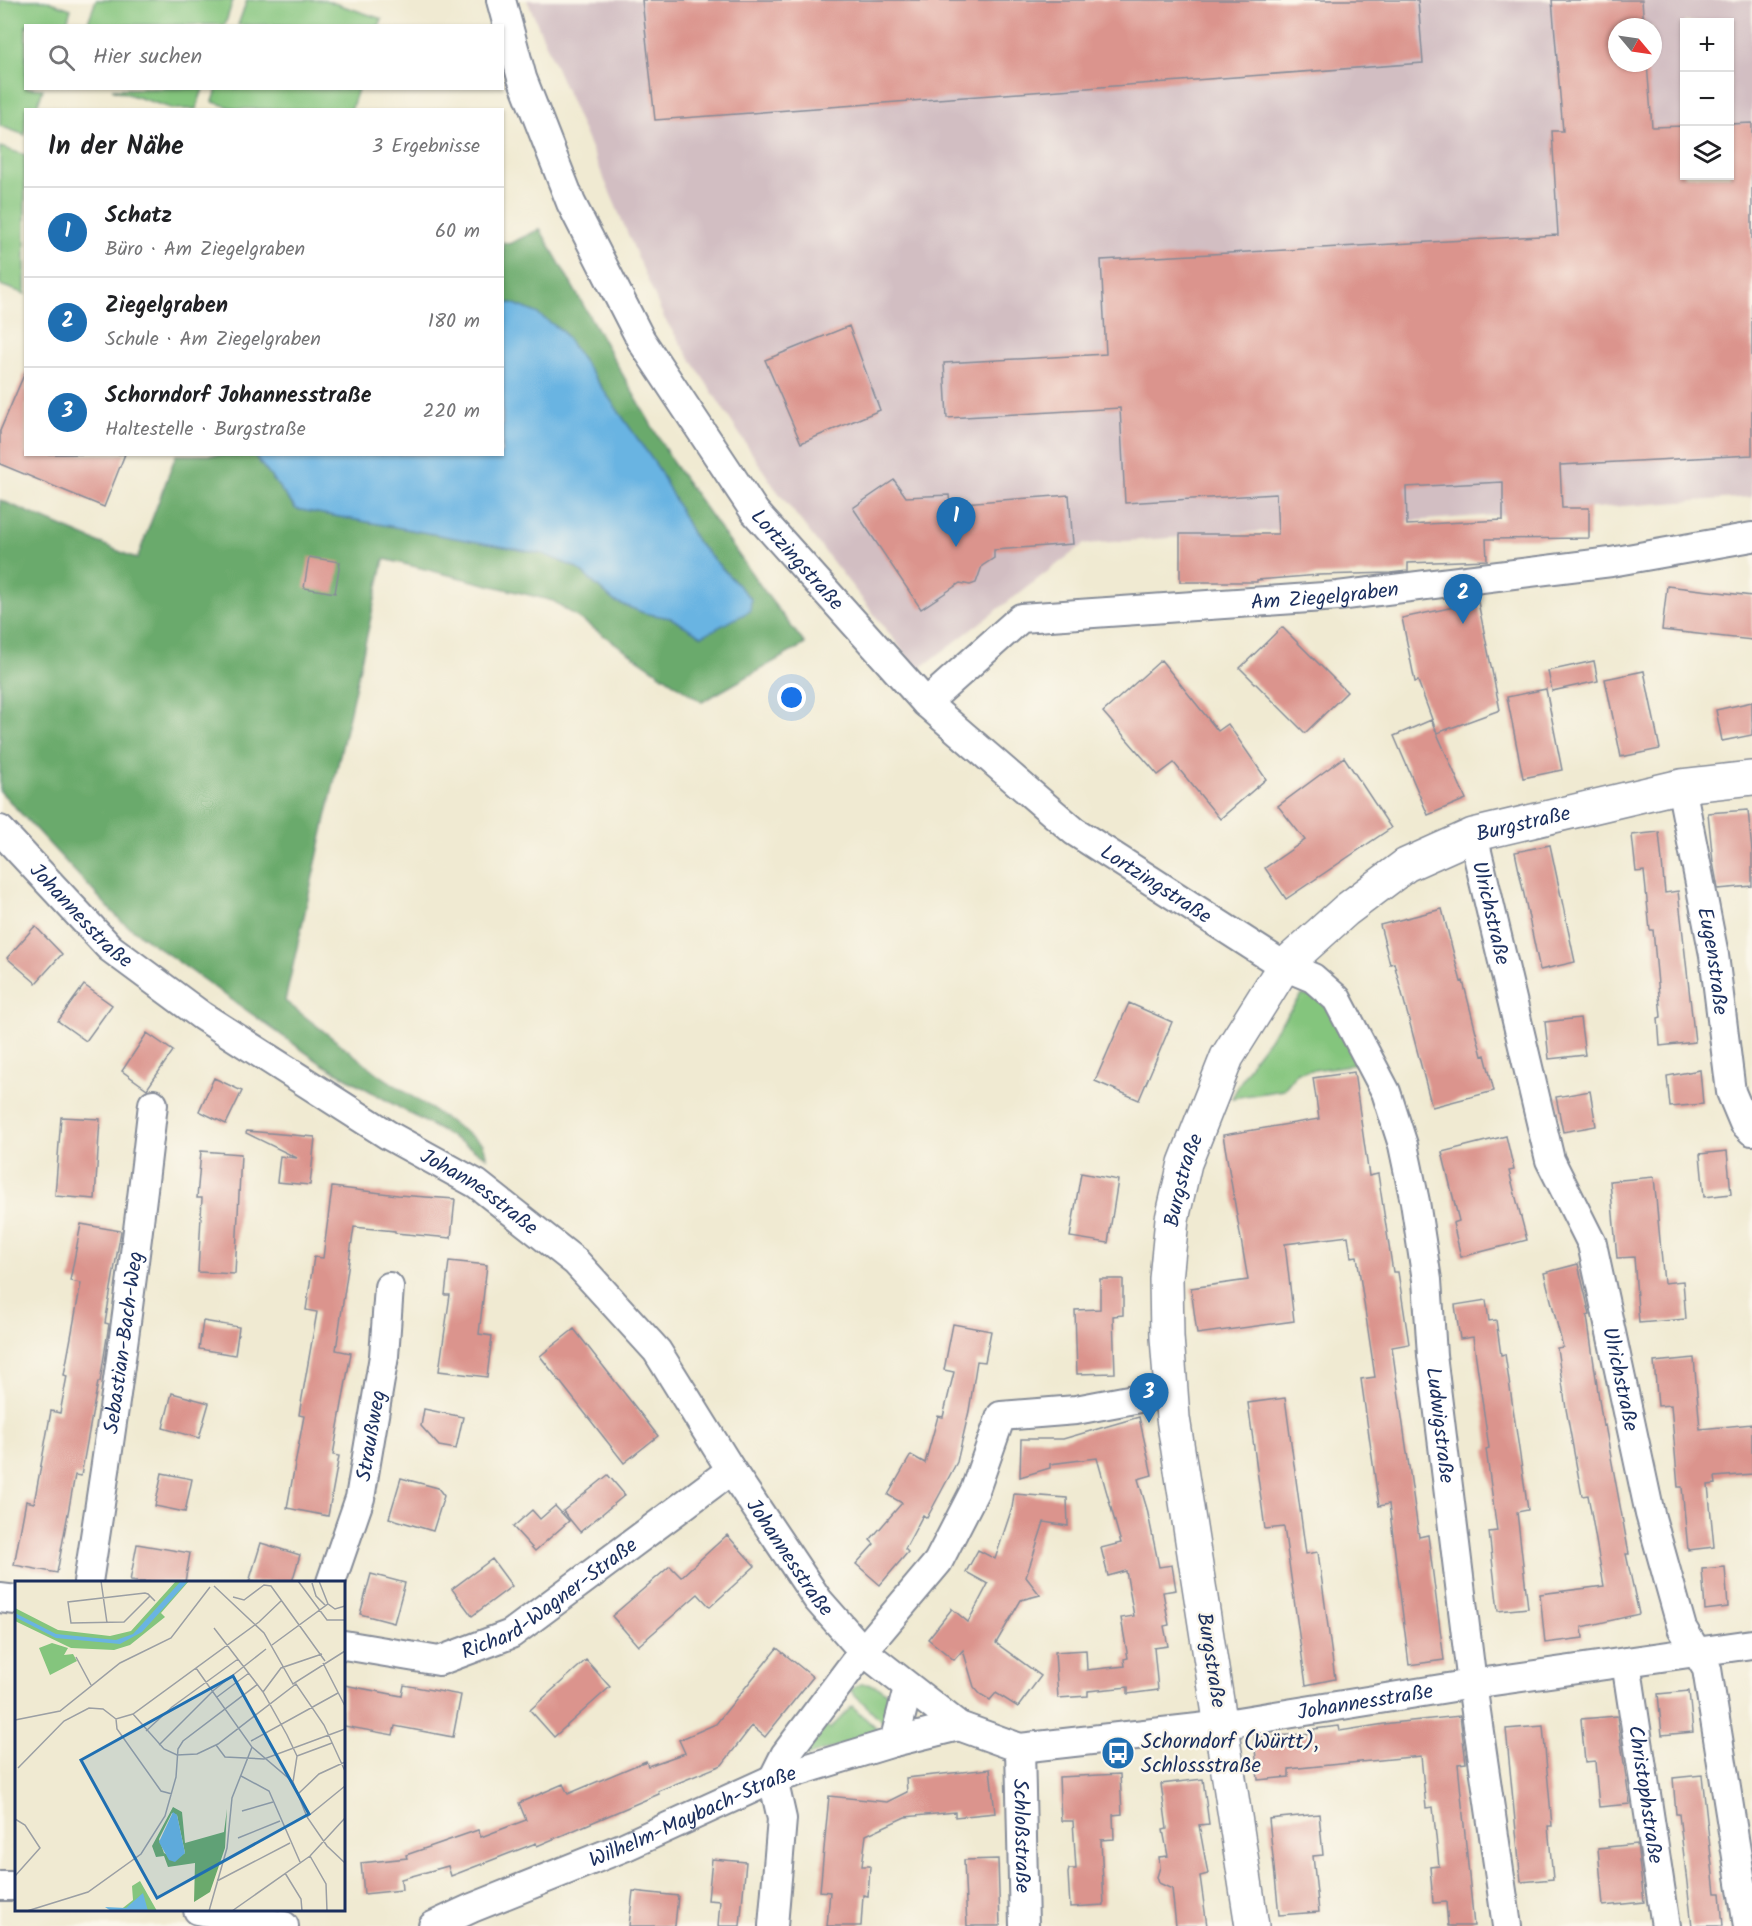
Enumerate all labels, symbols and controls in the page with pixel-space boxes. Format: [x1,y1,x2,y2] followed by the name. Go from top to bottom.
[1608,18,1662,72] north arrow
[1680,18,1734,180] map controls
[1680,18,1734,72] button: +
[24,24,504,90] search box
[93,40,202,75] text: Hier suchen
[45,41,78,74] icon: search
[1680,72,1734,126] button: −
[48,126,184,168] text: In der Nähe
[1680,126,1734,180] button: layers
[372,131,480,163] text: 3 Ergebnisse
[105,199,172,234] text: Schatz
[64,216,71,248] text: 1
[435,216,480,248] text: 60 m
[105,234,305,266] text: Büro · Am Ziegelgraben
[105,289,228,324] text: Ziegelgraben
[62,306,73,338] text: 2
[428,306,480,338] text: 180 m
[105,324,321,356] text: Schule · Am Ziegelgraben
[105,379,371,414] text: Schorndorf Johannesstraße
[62,396,73,428] text: 3
[423,396,480,428] text: 220 m
[105,414,306,446] text: Haltestelle · Burgstraße
[936,498,976,547] pin: 1
[742,502,851,619] street label: Lortzingstraße
[1250,574,1401,620] street label: Am Ziegelgraben
[1444,574,1482,624] pin: 2
[777,683,806,712] your location
[1473,797,1575,852] street label: Burgstraße
[1093,837,1218,934] street label: Lortzingstraße
[21,856,140,978] street label: Johannesstraße
[1462,858,1518,969] street label: Ulrichstraße
[1687,904,1736,1017] street label: Eugenstraße
[1156,1128,1213,1228] street label: Burgstraße
[413,1141,545,1244] street label: Johannesstraße
[96,1250,153,1436] street label: Sebastian-Bach-Weg
[1592,1324,1647,1435] street label: Ulrichstraße
[1416,1365,1463,1486] street label: Ludwigstraße
[1130,1374,1168,1423] pin: 3
[348,1388,396,1484] street label: Straußweg
[737,1492,841,1625] street label: Johannesstraße
[457,1530,646,1669] street label: Richard-Wagner-Straße
[15,1581,345,1911] inset map
[1187,1610,1234,1711] street label: Burgstraße
[1295,1676,1436,1730] street label: Johannesstraße
[1618,1723,1671,1867] street label: Christophstraße
[1141,1726,1319,1783] place label: Schorndorf (Württ), Schlossstraße
[1100,1735,1136,1771] bus stop icon: Schorndorf (Württ), Schlossstraße
[584,1758,801,1877] street label: Wilhelm-Maybach-Straße
[1003,1778,1038,1894] street label: Schloßstraße

